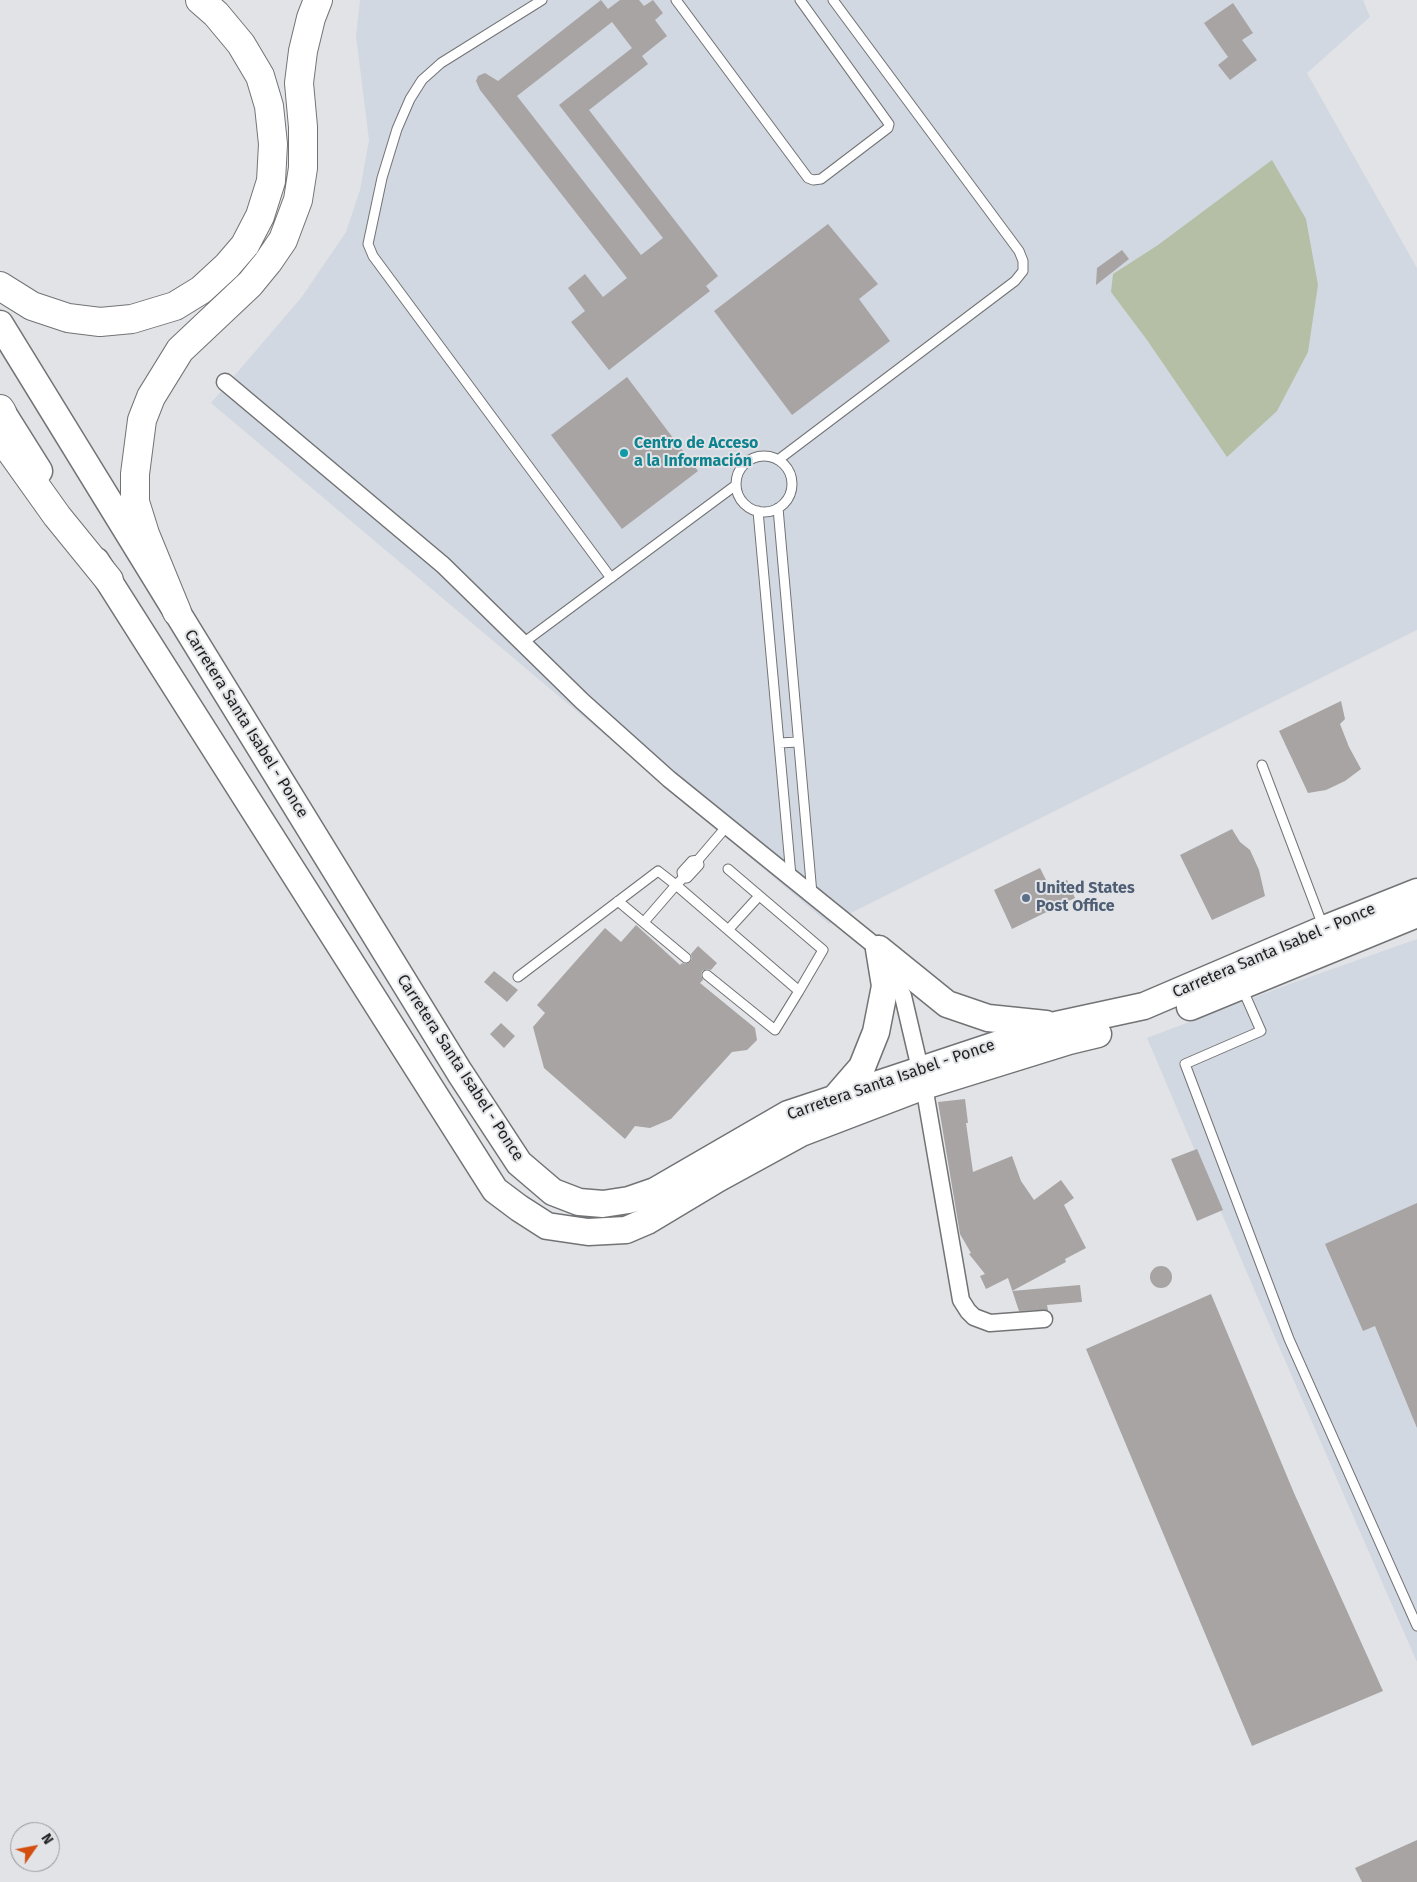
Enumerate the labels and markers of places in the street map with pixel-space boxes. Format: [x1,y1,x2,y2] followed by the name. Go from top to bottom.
[634,434,758,472] place label: Centro de Acceso a la Información
[618,447,630,459] marker: Centro de Acceso a la Información
[1036,879,1135,917] place label: United States Post Office
[1020,892,1032,904] marker: United States Post Office

